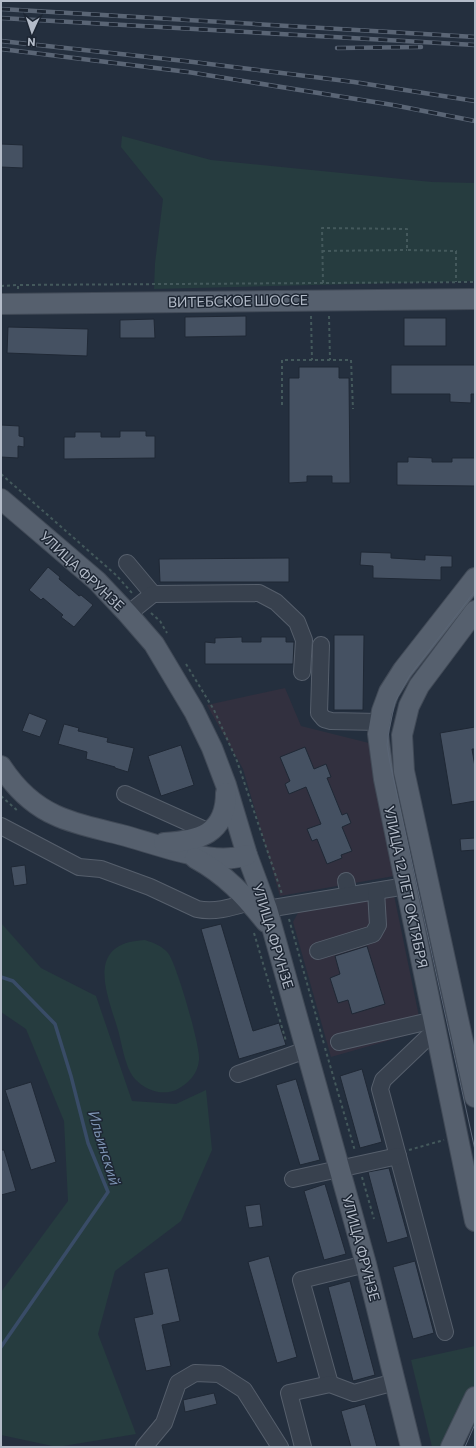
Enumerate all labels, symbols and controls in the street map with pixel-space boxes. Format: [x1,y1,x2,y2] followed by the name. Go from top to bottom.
[12,12,52,52] north arrow
[27,36,36,49] text: N
[168,291,308,310] street label: ВИТЕБСКОЕ ШОССЕ
[37,527,128,614] street label: УЛИЦА ФРУНЗЕ
[381,804,432,969] street label: УЛИЦА 12 ЛЕТ ОКТЯБРЯ
[249,881,298,990] street label: УЛИЦА ФРУНЗЕ
[85,1108,125,1188] water label: Ильинский
[339,1193,384,1303] street label: УЛИЦА ФРУНЗЕ

